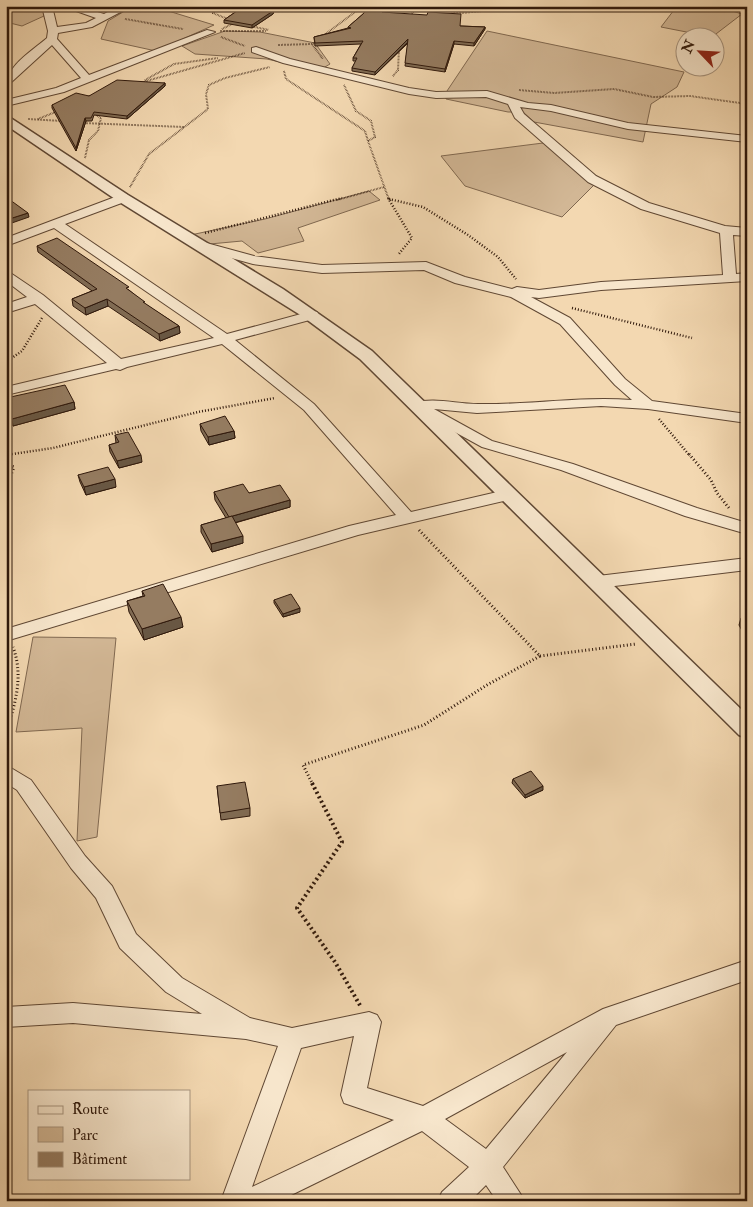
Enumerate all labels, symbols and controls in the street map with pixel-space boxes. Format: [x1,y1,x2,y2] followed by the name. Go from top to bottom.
[676,28,726,78] north arrow
[678,37,699,57] text: N
[28,1090,190,1180] legend
[72,1100,109,1119] text: Route
[72,1126,98,1145] text: Parc
[72,1150,127,1169] text: Bâtiment

